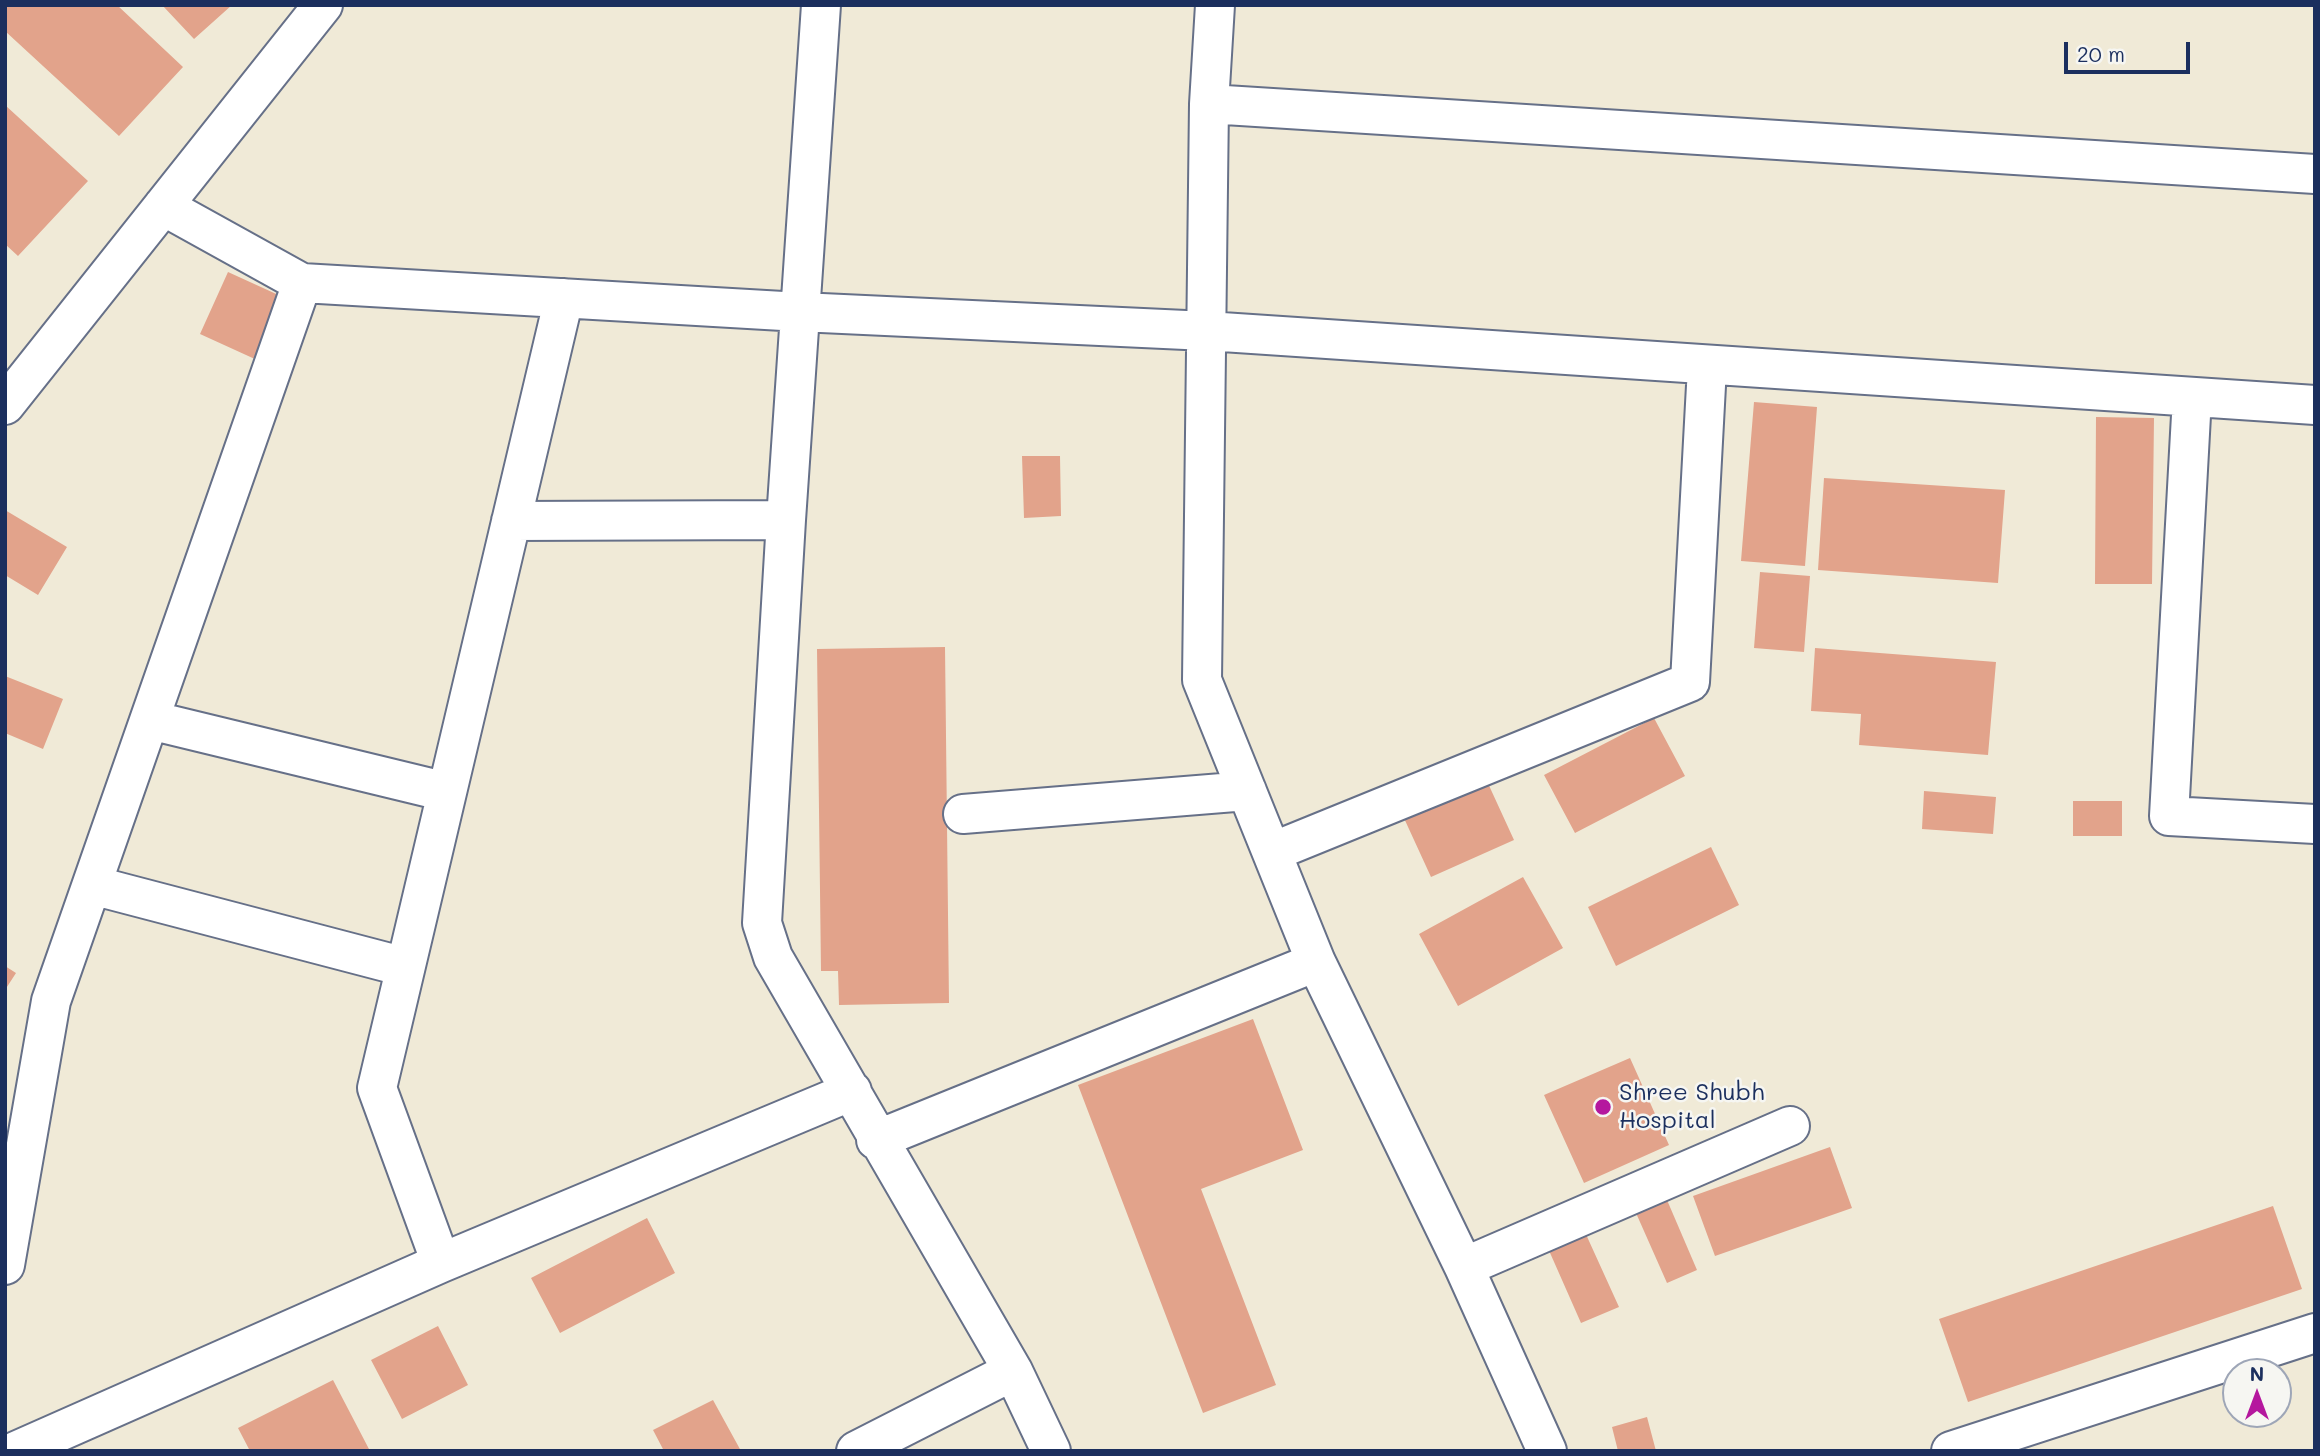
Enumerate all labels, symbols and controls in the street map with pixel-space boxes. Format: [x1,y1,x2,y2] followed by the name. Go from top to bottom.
[2068,28,2194,72] scale bar
[2077,40,2125,67] text: 20 m
[1619,1079,1764,1135] place label: Shree Shubh Hospital
[1593,1097,1613,1117] marker: Shree Shubh Hospital
[2222,1358,2292,1428] north arrow
[2250,1361,2264,1386] text: N

